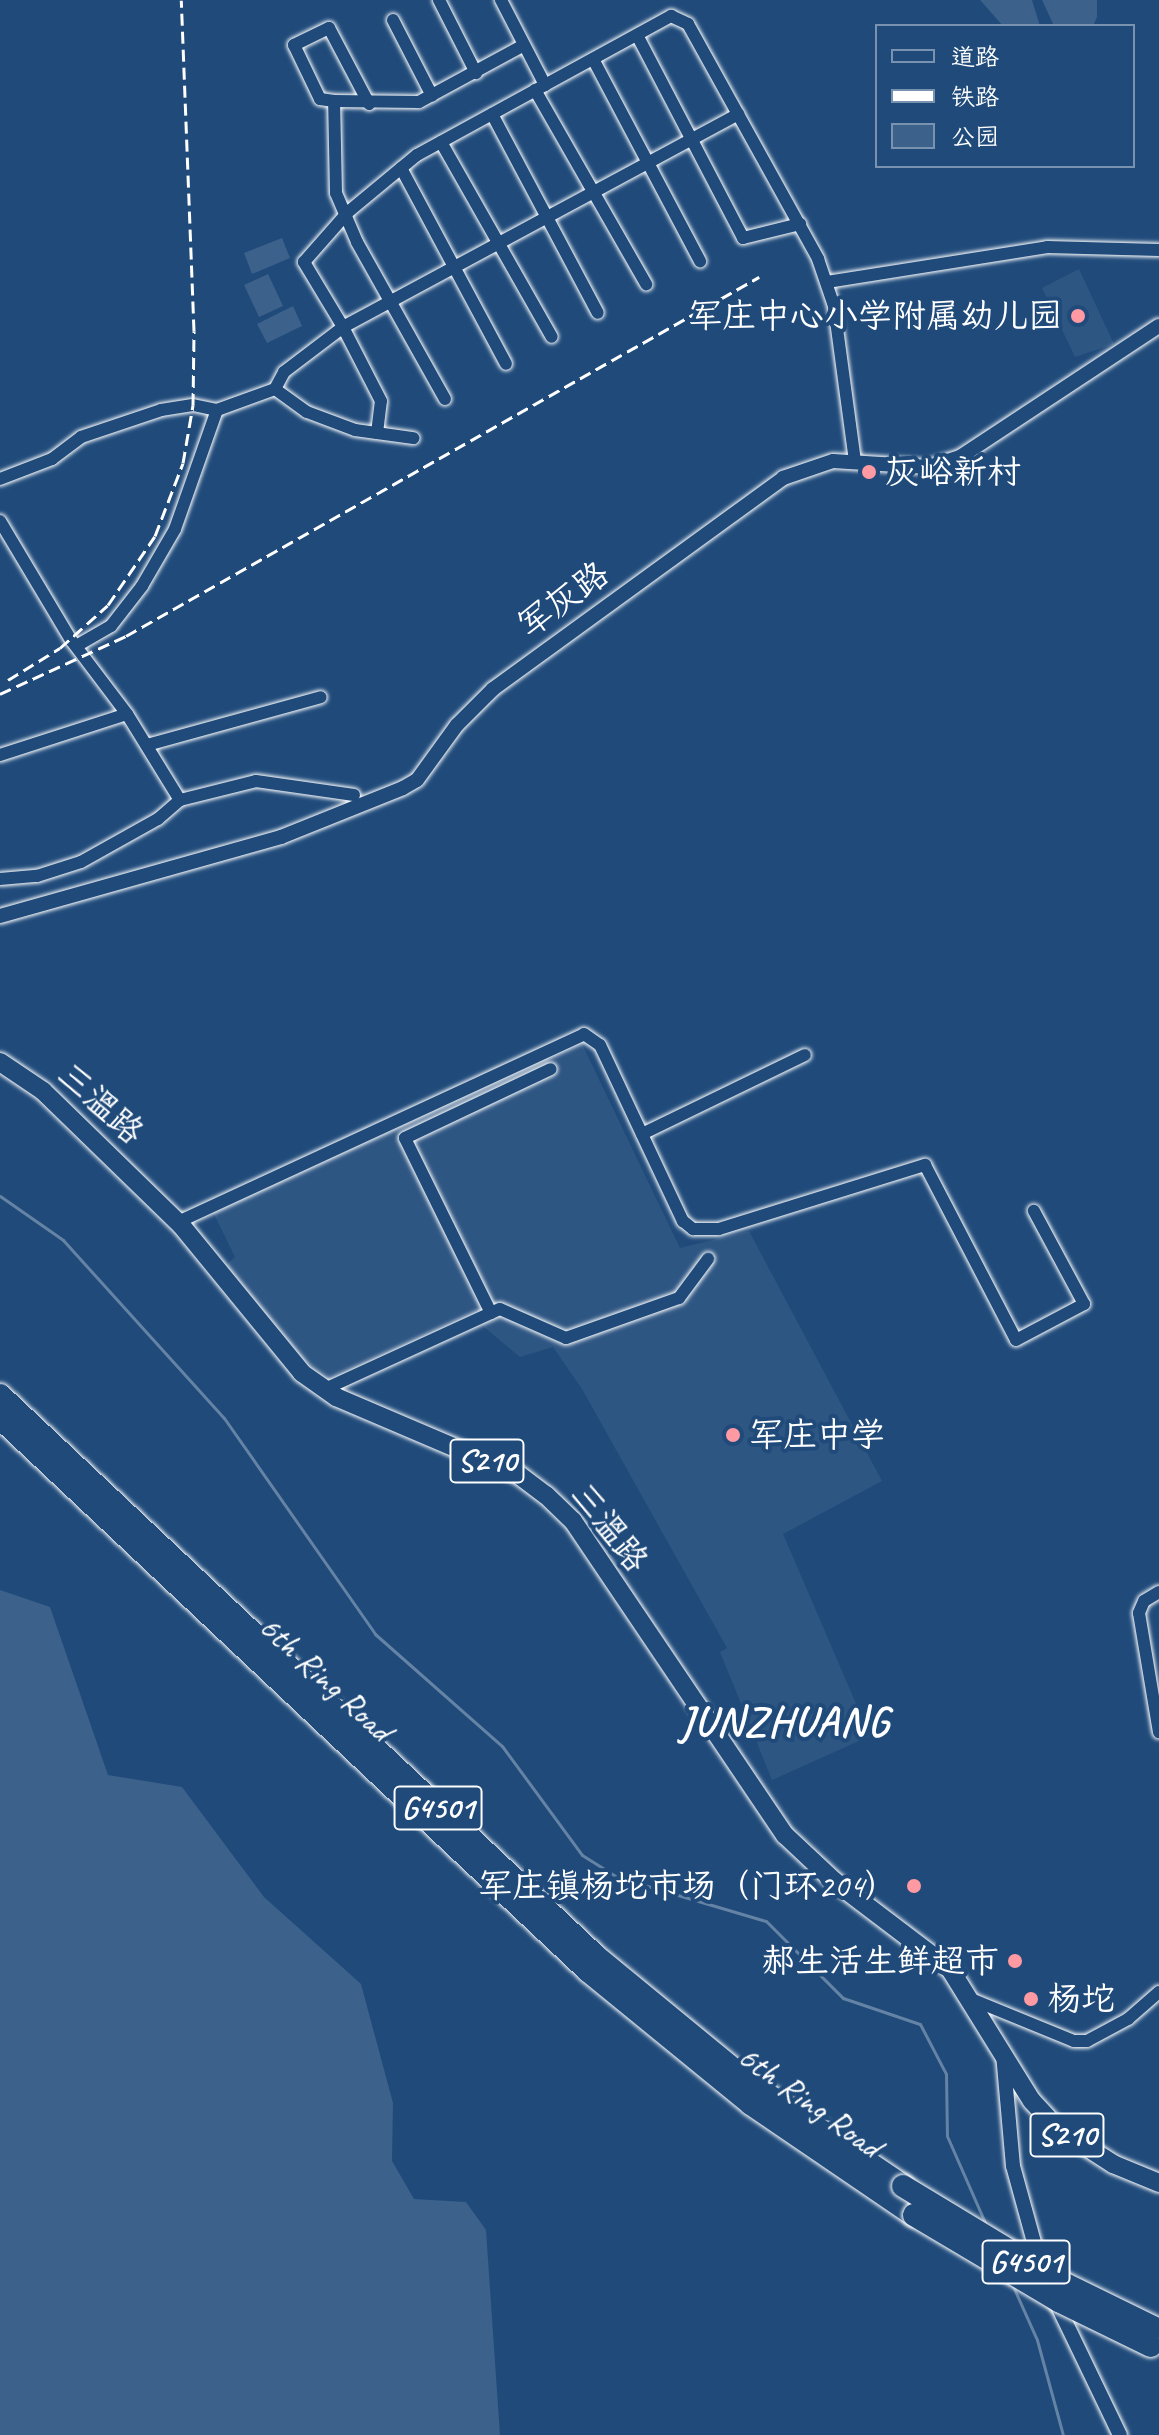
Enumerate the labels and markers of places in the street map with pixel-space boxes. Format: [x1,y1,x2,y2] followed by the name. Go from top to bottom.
[688,296,1062,336] place label: 军庄中心小学附属幼儿园
[1069,307,1087,325] marker: 军庄中心小学附属幼儿园
[885,452,1021,492] place label: 灰峪新村
[860,463,878,481] marker: 灰峪新村
[749,1415,885,1455] place label: 军庄中学
[724,1426,742,1444] marker: 军庄中学
[478,1866,898,1906] place label: 军庄镇杨坨市场（门环204）
[905,1877,923,1895] marker: 军庄镇杨坨市场（门环204）
[761,1941,999,1981] place label: 郝生活生鲜超市
[1006,1952,1024,1970] marker: 郝生活生鲜超市
[1047,1979,1115,2019] place label: 杨坨
[1022,1990,1040,2008] marker: 杨坨

